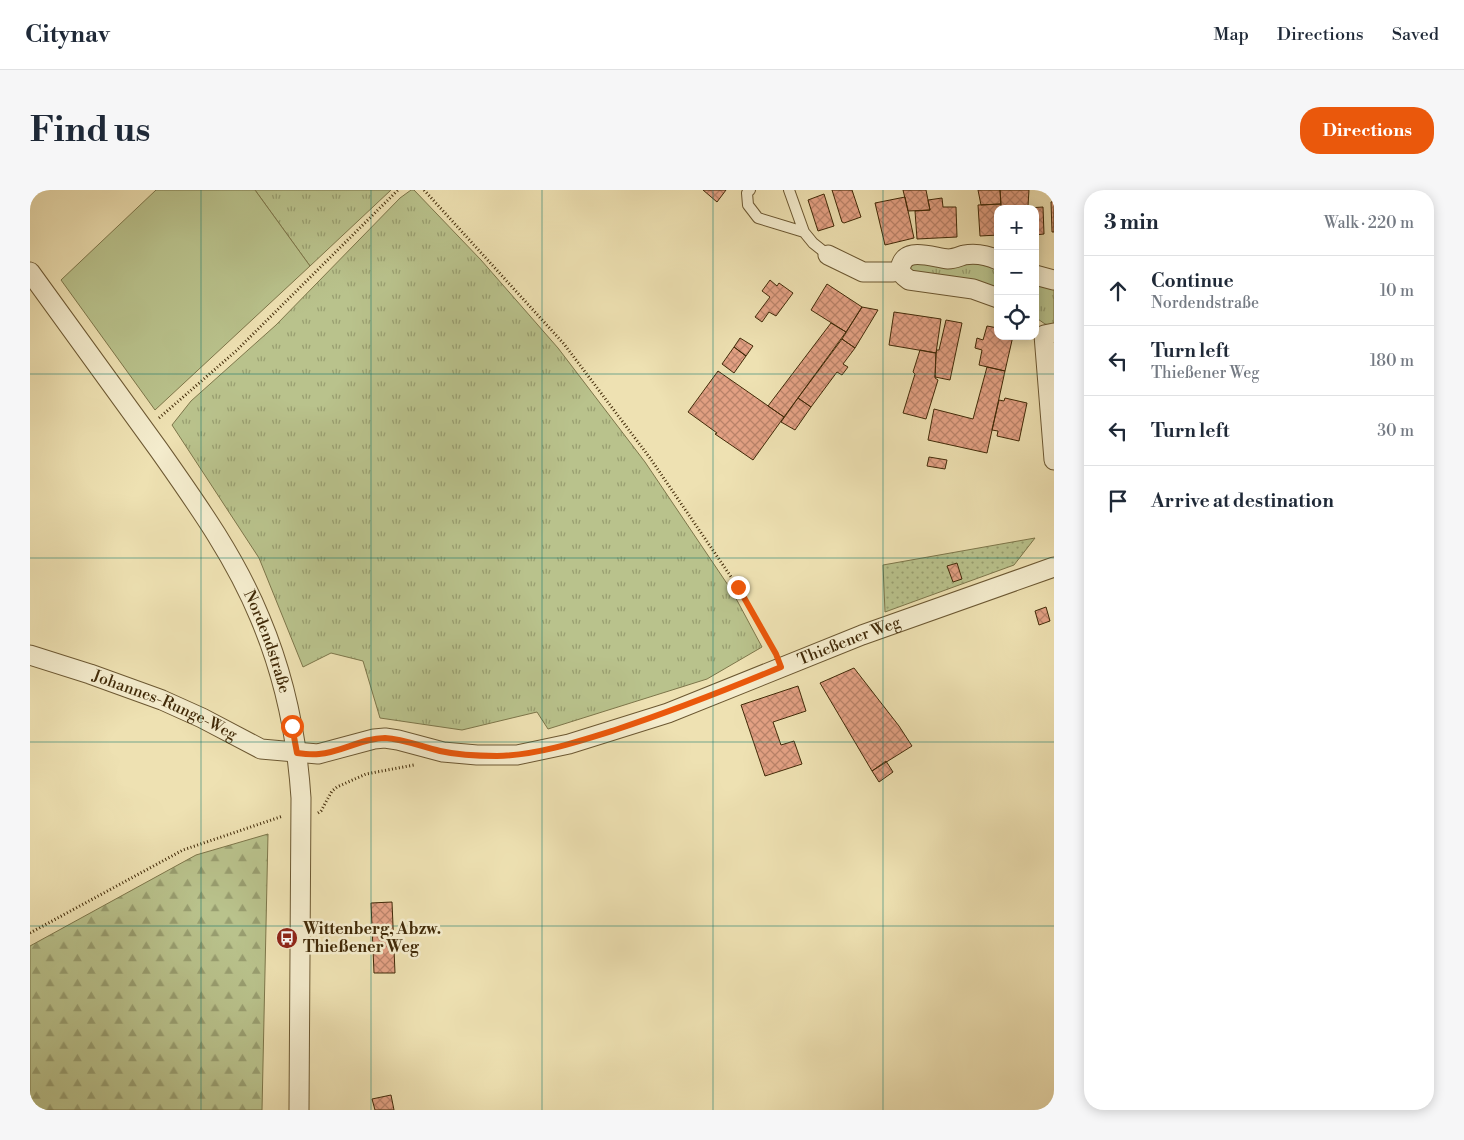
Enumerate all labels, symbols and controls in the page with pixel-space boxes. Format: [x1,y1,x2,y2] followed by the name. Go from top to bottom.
[25,20,110,50] text: Citynav
[1213,23,1249,46] text: Map
[1277,23,1364,46] text: Directions
[1392,23,1439,46] text: Saved
[1300,107,1434,154] button: Directions
[30,109,150,152] text: Find us
[994,205,1039,340] map controls
[994,205,1039,250] button: +
[1104,210,1159,236] text: 3 min
[1324,213,1414,233] text: Walk · 220 m
[994,250,1039,295] button: −
[1151,269,1234,293] text: Continue
[1104,277,1132,305] icon: ahead
[1380,281,1414,301] text: 10 m
[1151,293,1259,313] text: Nordendstraße
[994,295,1039,340] button: locate
[1151,339,1230,363] text: Turn left
[1104,347,1132,375] icon: left
[1370,351,1414,371] text: 180 m
[1151,363,1260,383] text: Thießener Weg
[1104,417,1132,445] icon: left
[1151,419,1230,443] text: Turn left
[1377,421,1414,441] text: 30 m
[1104,487,1132,515] icon: arrive
[1151,489,1334,513] text: Arrive at destination
[727,576,750,599] route end
[239,587,294,695] street label: Nordendstraße
[795,612,904,670] street label: Thießener Weg
[89,665,241,745] street label: Johannes-Runge-Weg
[281,715,304,738] route start
[302,919,441,957] place label: Wittenberg, Abzw. Thießener Weg
[275,926,299,950] bus stop icon: Wittenberg, Abzw. Thießener Weg

